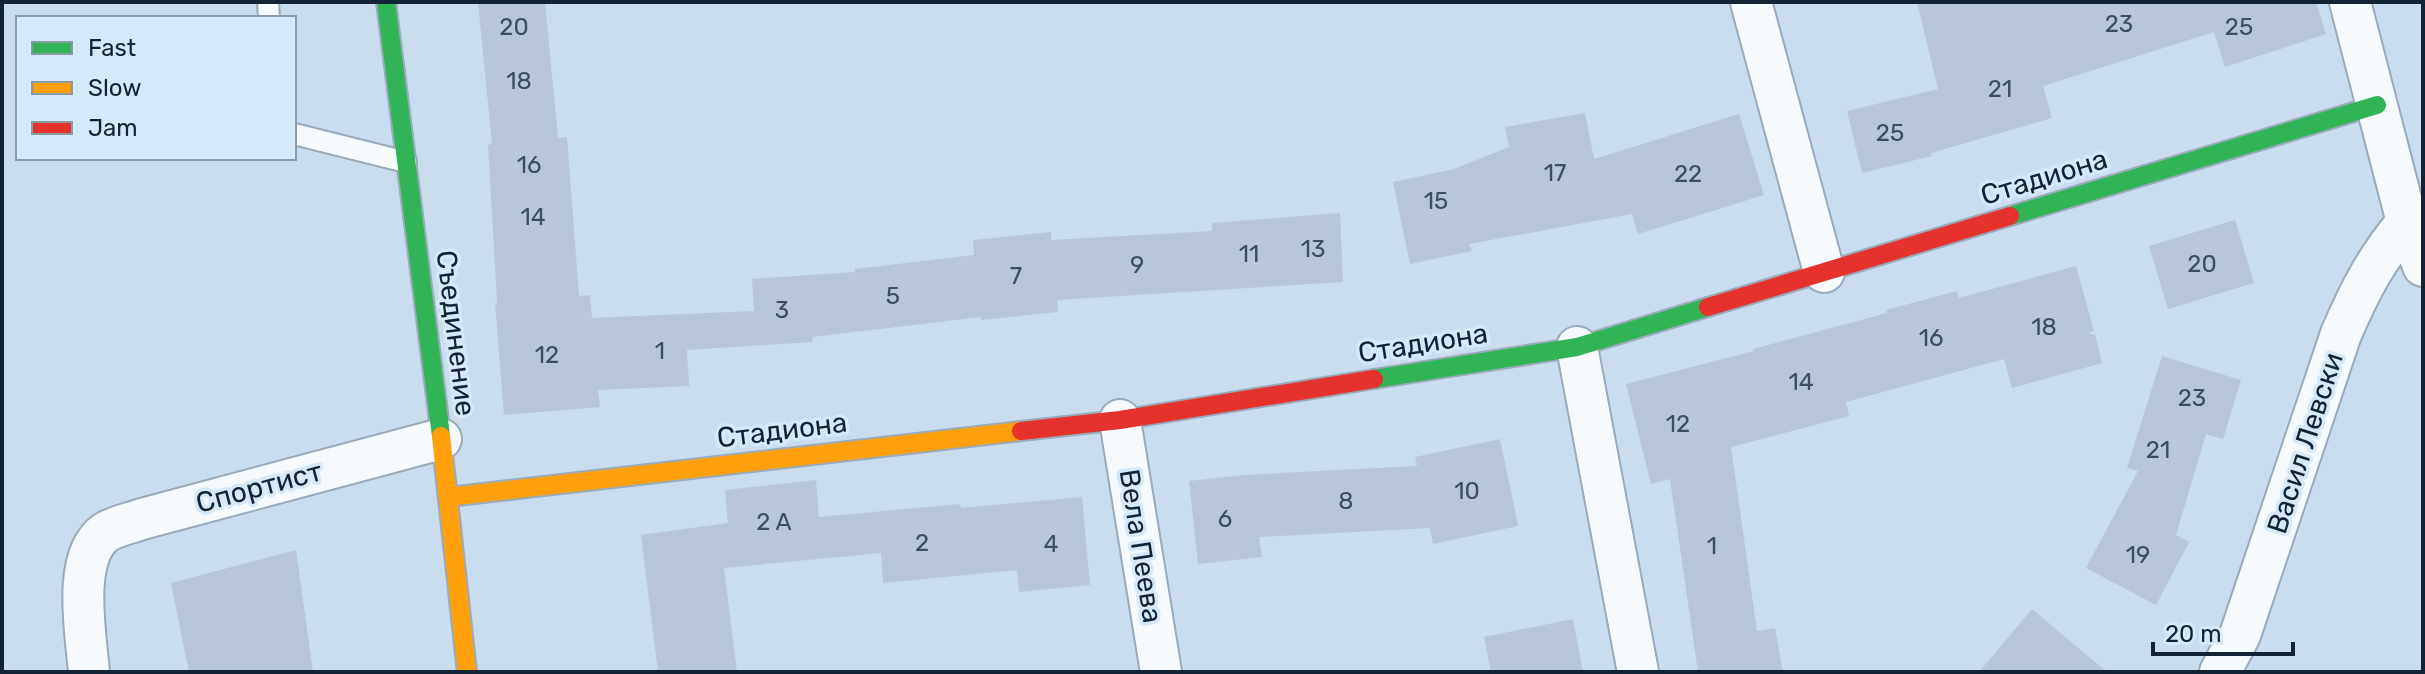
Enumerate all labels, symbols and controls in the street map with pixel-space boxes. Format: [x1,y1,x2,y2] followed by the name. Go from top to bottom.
[2105,10,2133,38] house number: 23
[499,13,529,41] house number: 20
[2225,13,2253,41] house number: 25
[16,16,296,160] legend
[88,34,136,62] text: Fast
[506,67,532,95] house number: 18
[88,74,141,102] text: Slow
[1988,75,2012,103] house number: 21
[88,114,138,142] text: Jam
[1876,119,1904,147] house number: 25
[1977,142,2111,212] street label: Стадиона
[517,151,541,179] house number: 16
[1544,159,1566,187] house number: 17
[1674,160,1702,188] house number: 22
[1424,187,1448,215] house number: 15
[520,203,546,231] house number: 14
[1301,235,1325,263] house number: 13
[1239,240,1259,268] house number: 11
[429,248,483,418] street label: Съединение
[2187,250,2217,278] house number: 20
[1130,251,1144,279] house number: 9
[1010,262,1022,290] house number: 7
[886,282,900,310] house number: 5
[775,296,789,324] house number: 3
[2031,313,2057,341] house number: 18
[1356,316,1490,370] street label: Стадиона
[1919,324,1943,352] house number: 16
[655,337,665,365] house number: 1
[535,341,559,369] house number: 12
[2260,348,2350,538] street label: Васил Левски
[1788,368,1814,396] house number: 14
[2178,384,2206,412] house number: 23
[715,406,849,454] street label: Стадиона
[1666,410,1690,438] house number: 12
[2146,436,2170,464] house number: 21
[192,454,326,520] street label: Спортист
[1113,467,1169,625] street label: Вела Пеева
[1454,477,1480,505] house number: 10
[1338,487,1354,515] house number: 8
[1218,505,1232,533] house number: 6
[756,508,792,536] house number: 2 A
[915,529,929,557] house number: 2
[1044,530,1059,558] house number: 4
[1707,532,1717,560] house number: 1
[2126,541,2150,569] house number: 19
[2153,606,2293,656] scale bar
[2165,620,2222,648] text: 20 m

